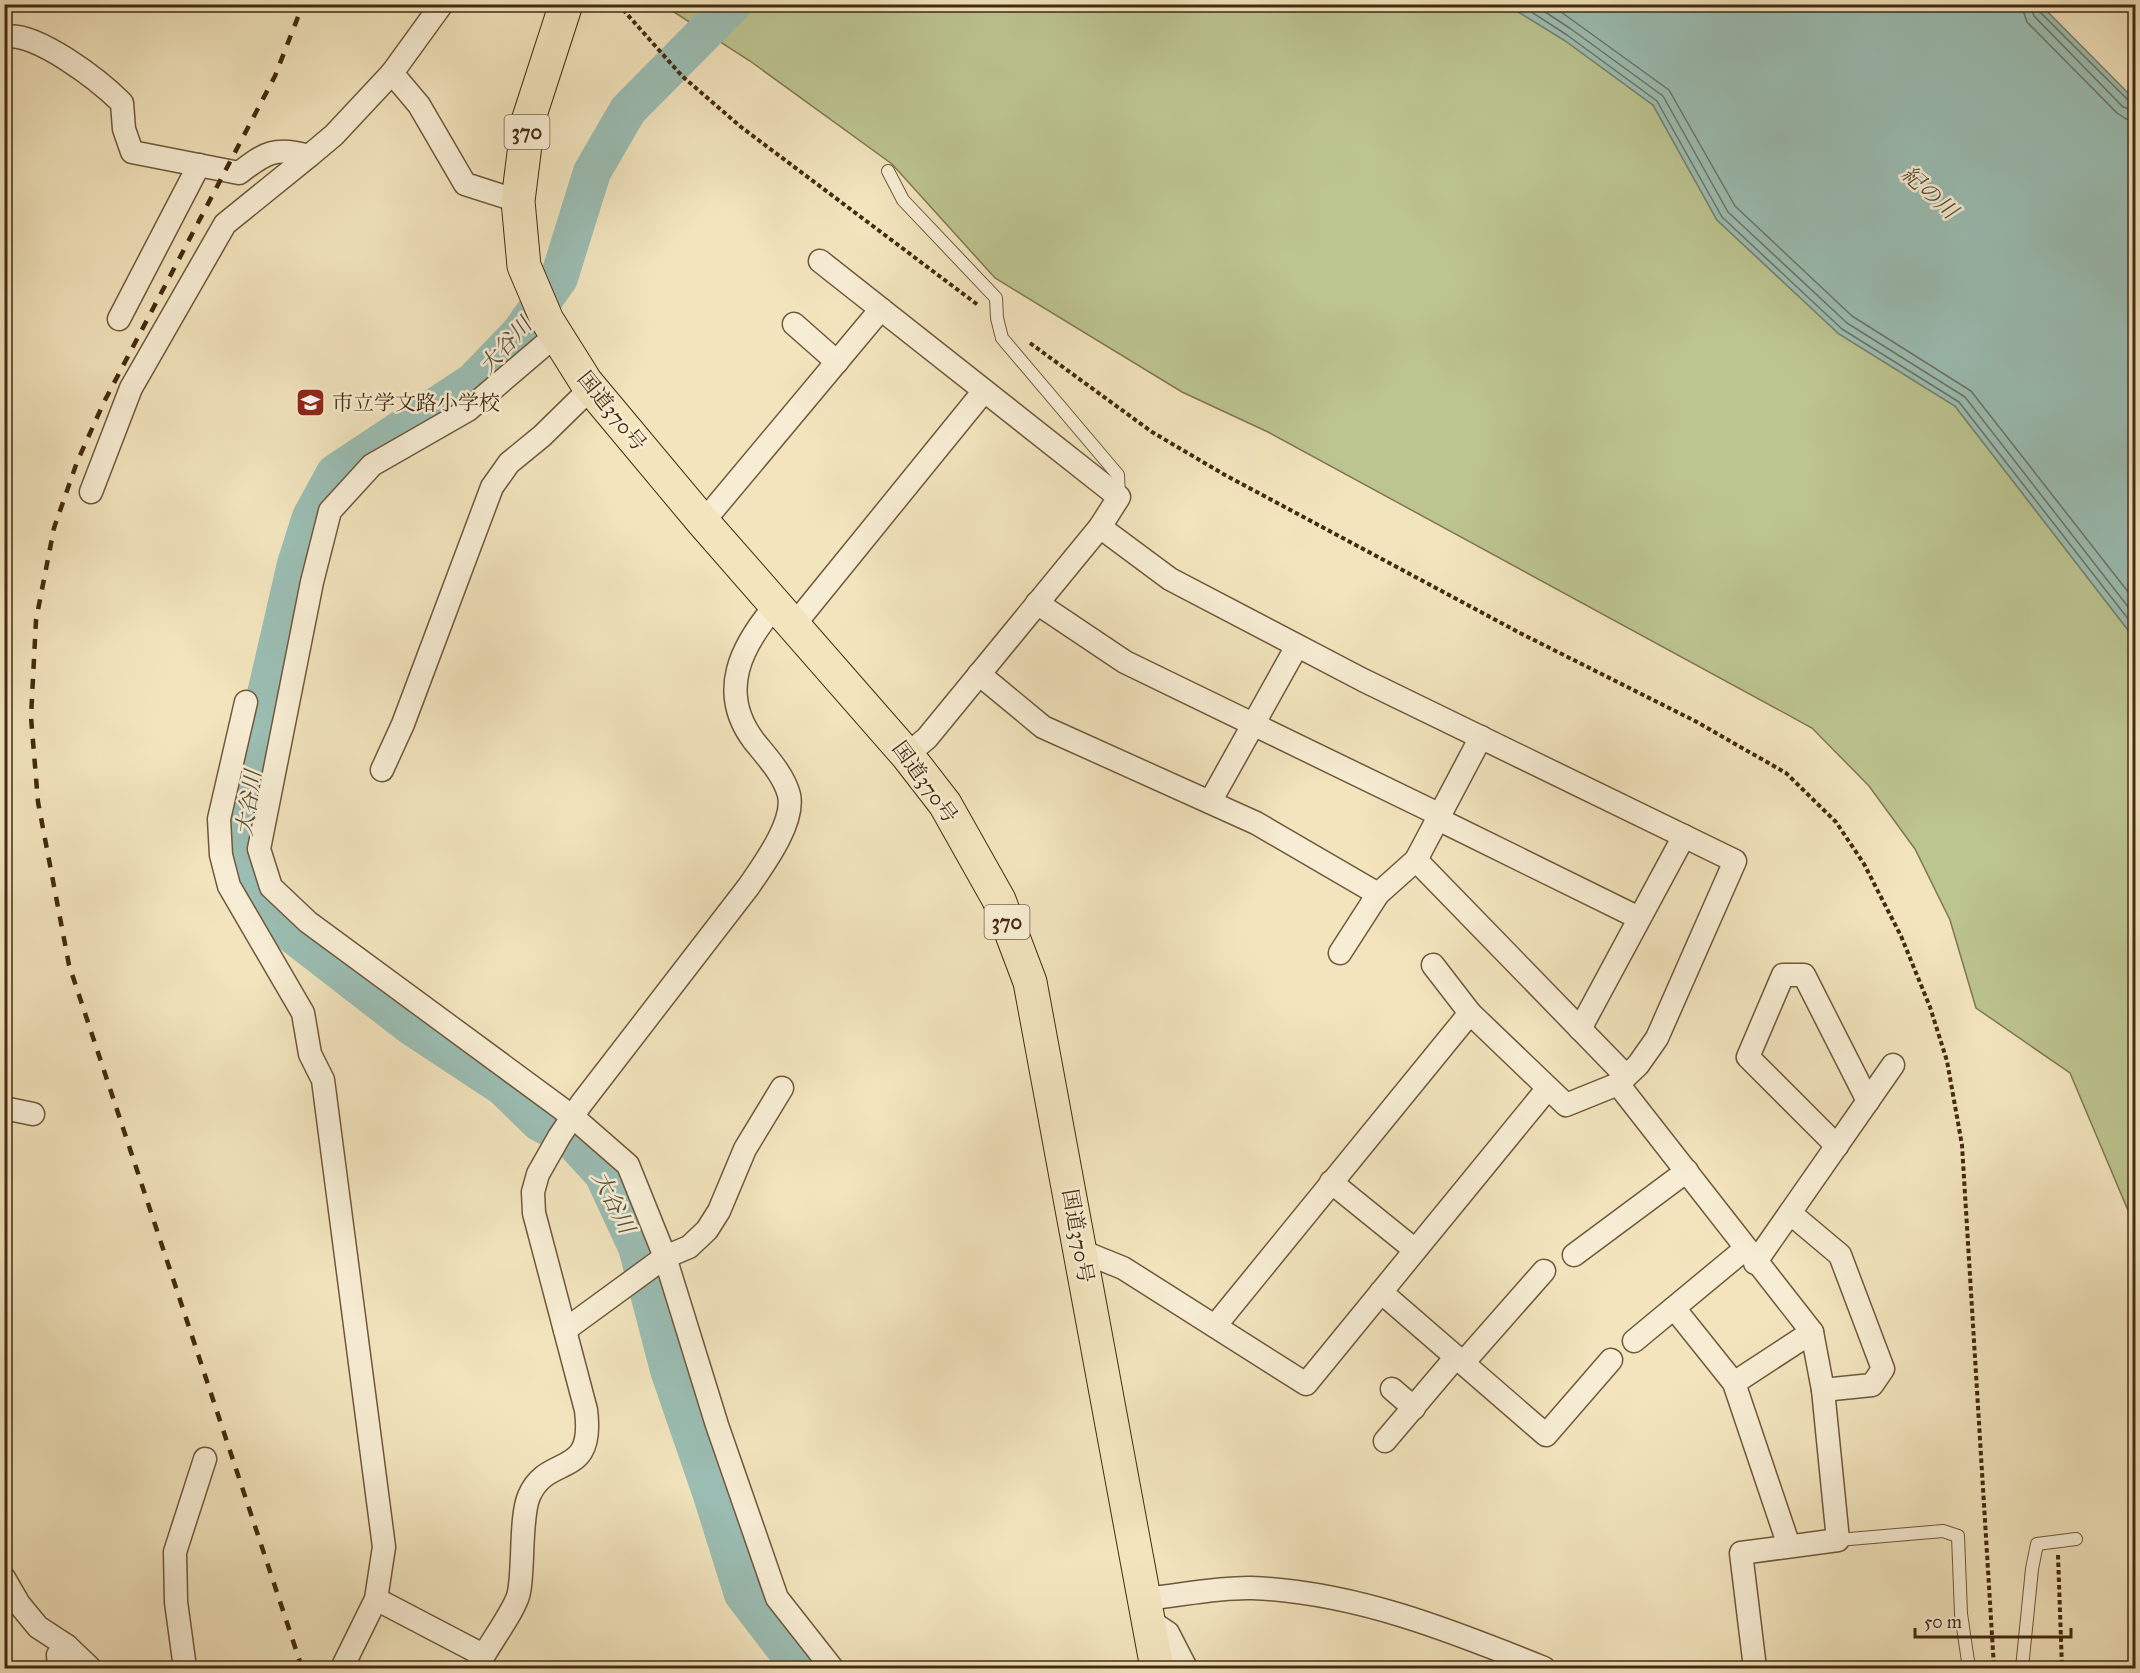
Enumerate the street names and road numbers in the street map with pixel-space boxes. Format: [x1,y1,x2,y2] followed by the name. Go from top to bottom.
[504,115,550,149] road number: 370
[572,366,652,456] street label: 国道370号
[887,736,963,828] street label: 国道370号
[984,905,1030,939] road number: 370
[1057,1187,1099,1285] street label: 国道370号

